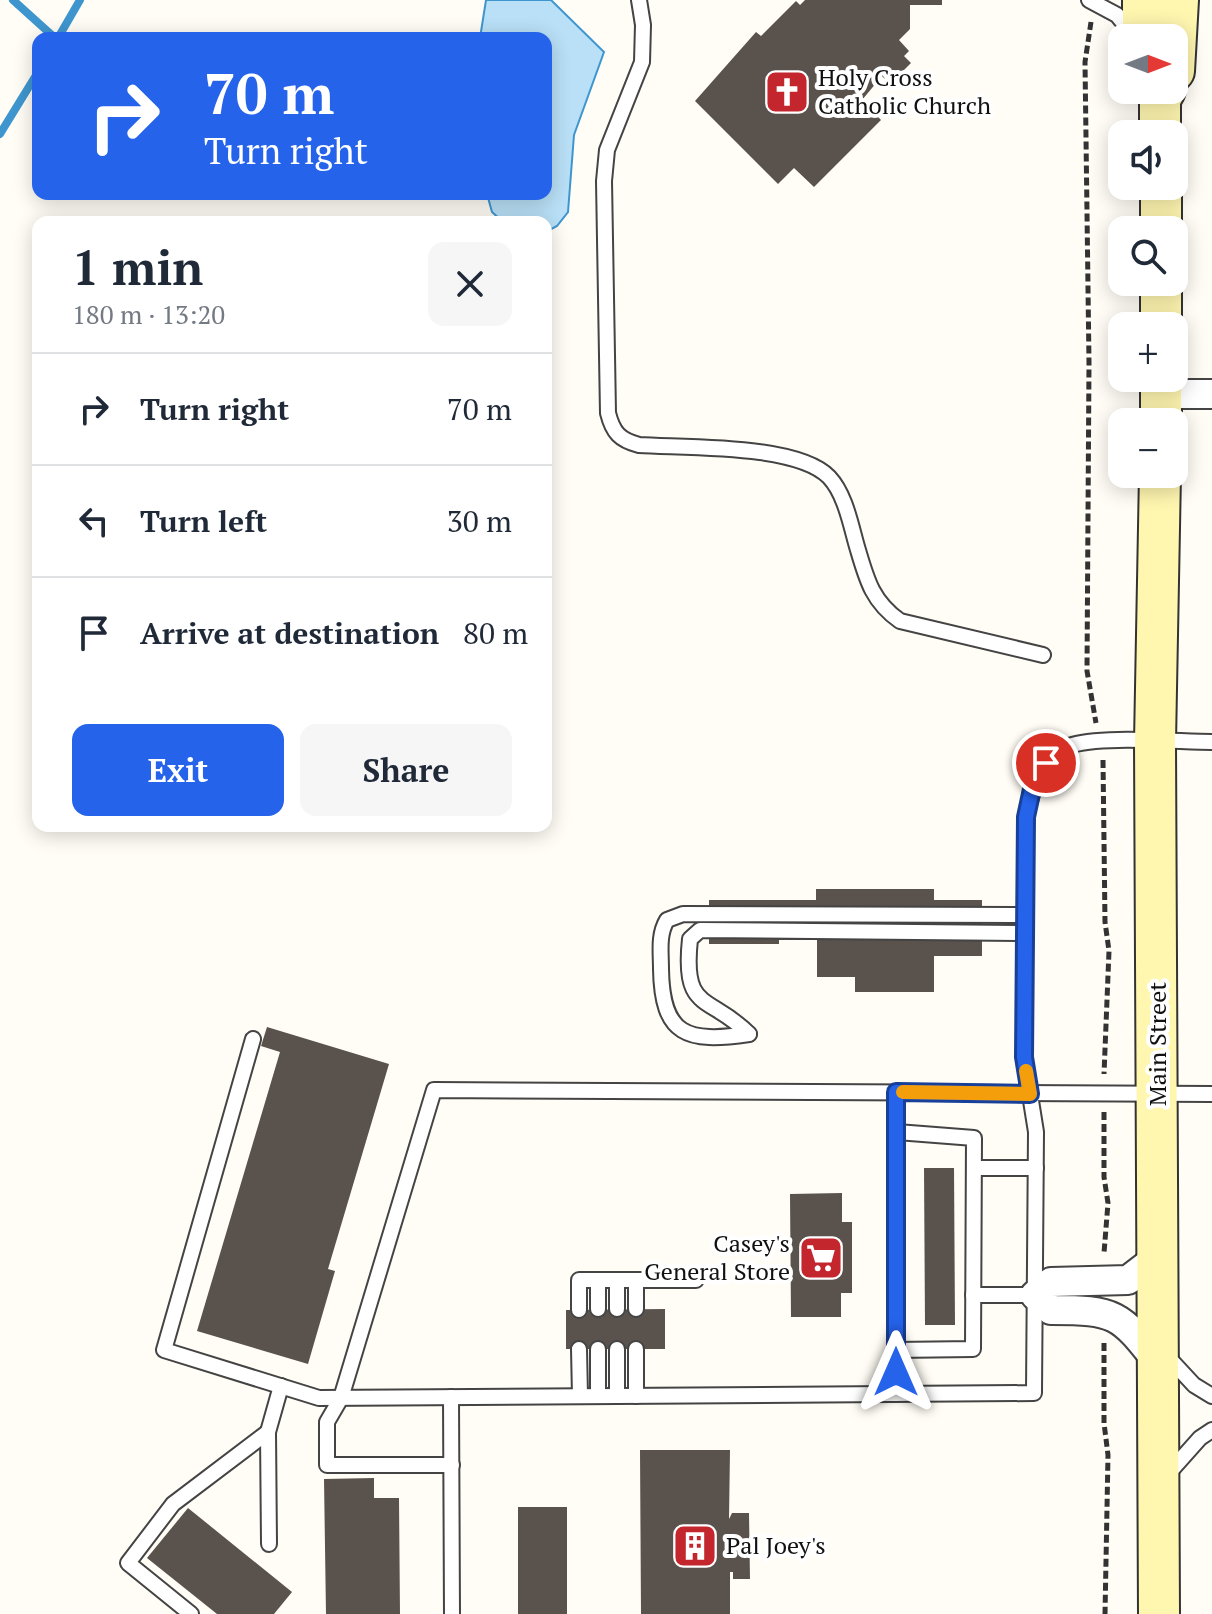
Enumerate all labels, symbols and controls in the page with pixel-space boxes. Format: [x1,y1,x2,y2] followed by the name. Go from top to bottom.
[1108,24,1188,104] north arrow
[1108,24,1188,488] map controls
[204,56,334,130] text: 70 m
[818,61,991,121] place label: Holy Cross Catholic Church
[72,64,176,168] icon: right
[763,68,811,116] church icon: Holy Cross Catholic Church
[1108,120,1188,200] button: sound
[204,127,368,174] text: Turn right
[1108,216,1188,296] button: search
[72,235,203,299] text: 1 min
[428,242,512,326] button: close
[72,297,225,331] text: 180 m · 13:20
[1108,312,1188,392] button: +
[72,387,116,431] icon: right
[140,389,289,429] text: Turn right
[447,389,512,429] text: 70 m
[1108,408,1188,488] button: −
[72,499,116,543] icon: left
[140,501,267,541] text: Turn left
[447,501,512,541] text: 30 m
[72,611,116,655] icon: arrive
[140,613,439,653] text: Arrive at destination
[463,613,528,653] text: 80 m
[72,724,284,816] button: Exit
[300,724,512,816] button: Share
[1012,729,1080,797] pin
[1024,741,1068,785] icon: arrive
[1141,982,1173,1106] street label: Main Street
[644,1227,790,1287] place label: Casey's General Store
[797,1234,845,1282] supermarket icon: Casey's General Store
[854,1330,938,1414] position arrow
[671,1522,719,1570] building icon: Pal Joey's
[726,1529,826,1561] place label: Pal Joey's

